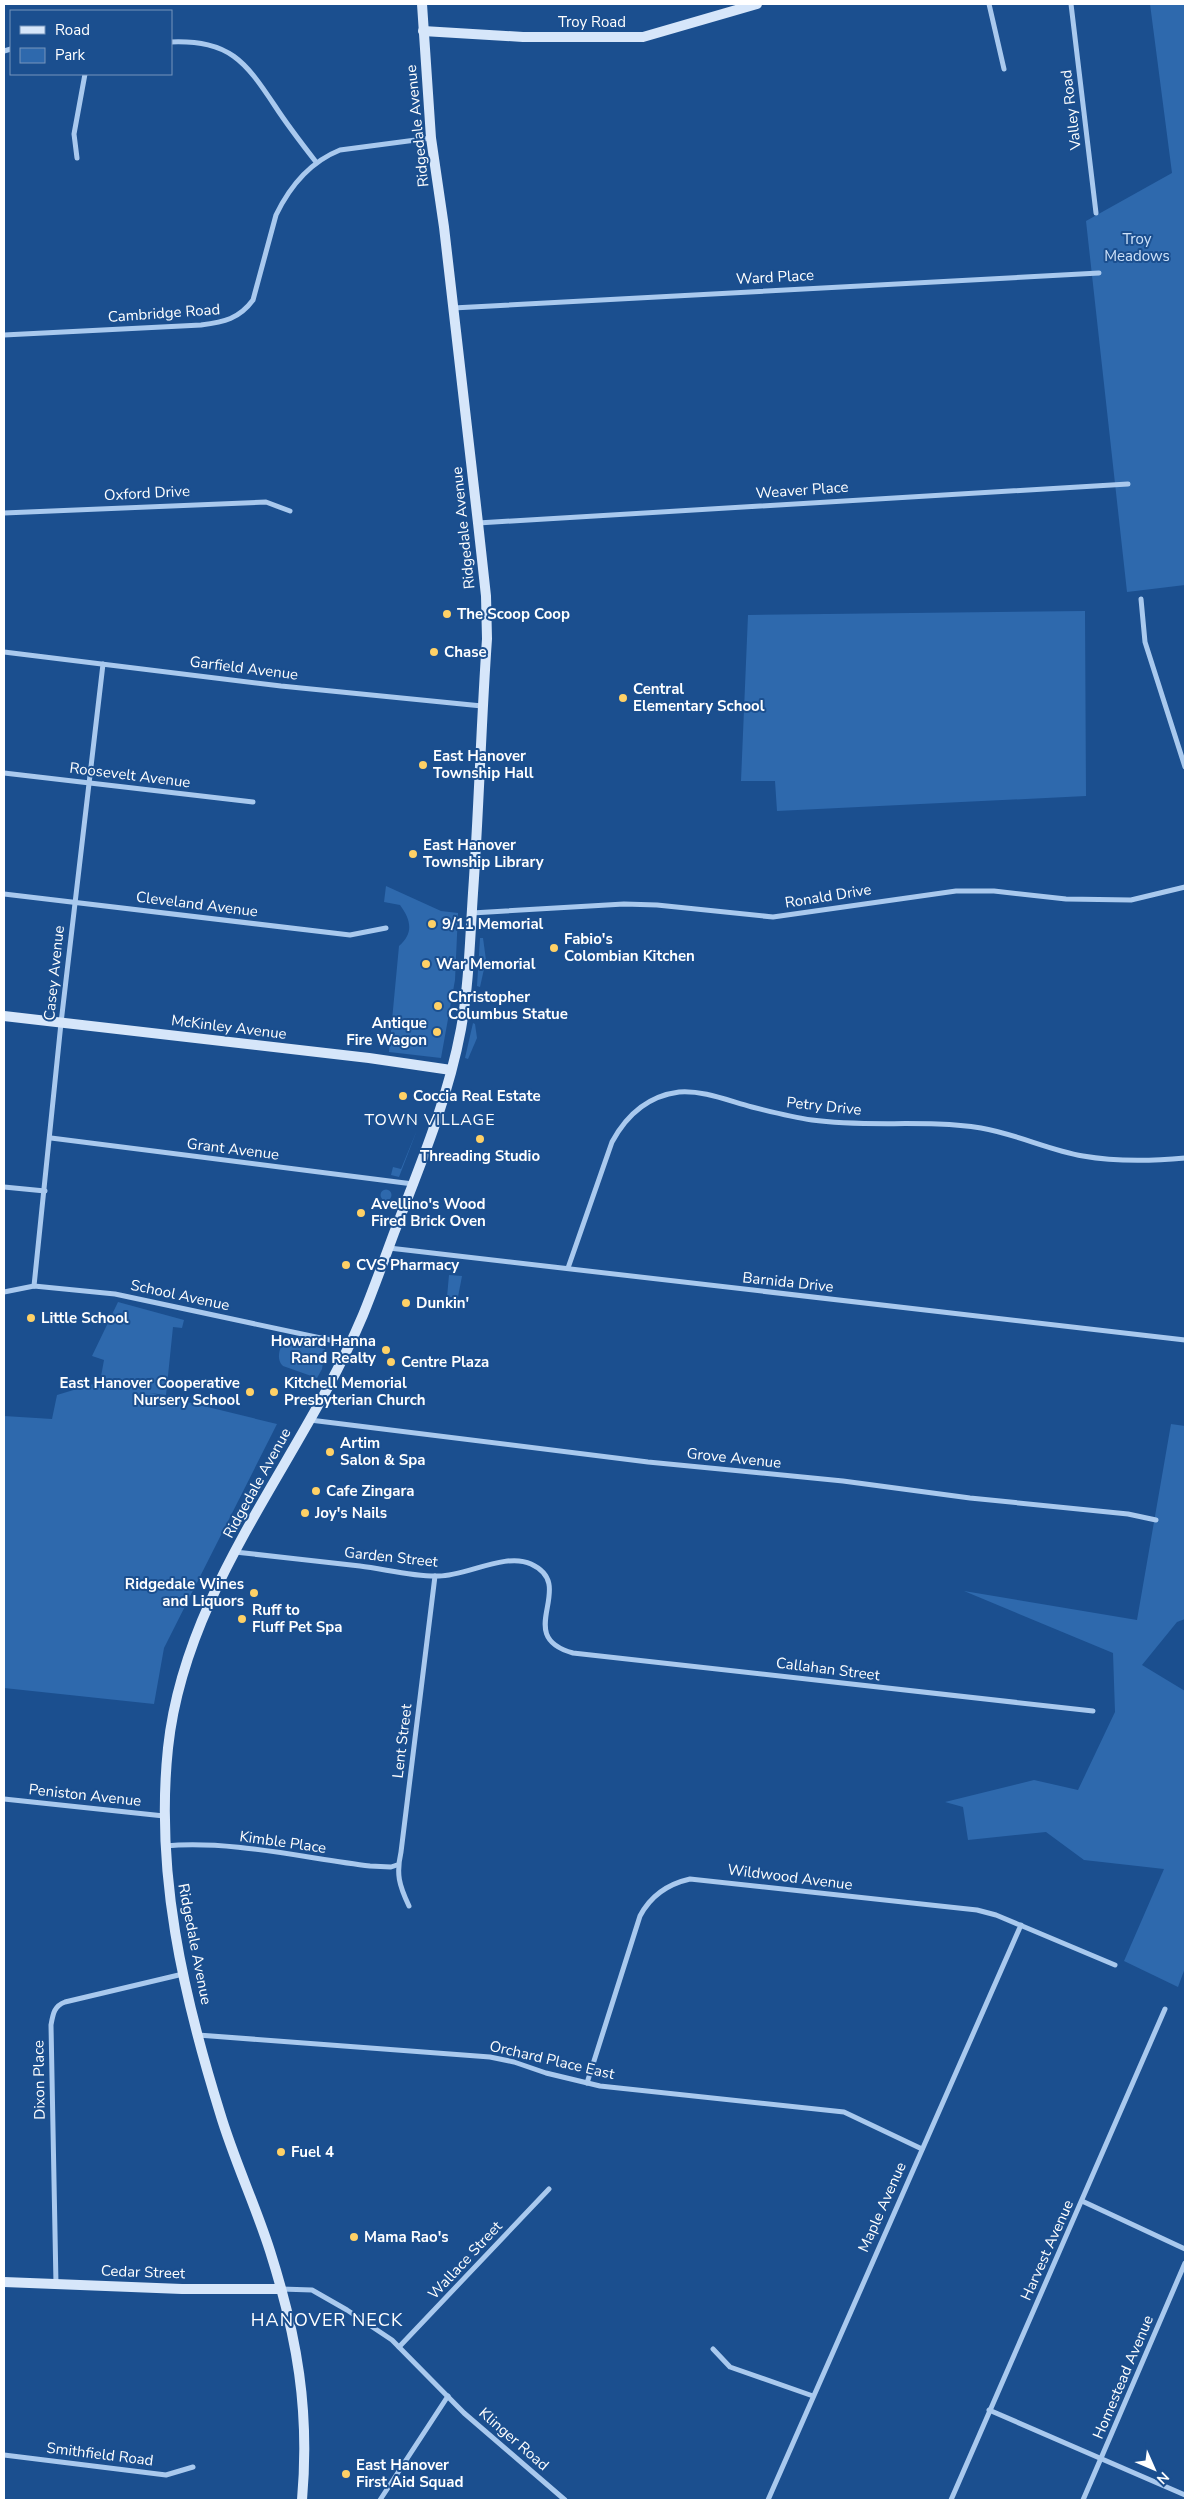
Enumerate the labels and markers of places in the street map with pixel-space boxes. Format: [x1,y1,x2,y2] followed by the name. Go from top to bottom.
[457,604,570,624] place label: The Scoop Coop
[441,608,453,620] marker: The Scoop Coop
[444,642,487,662] place label: Chase
[428,646,440,658] marker: Chase
[633,679,765,716] place label: Central Elementary School
[617,692,629,704] marker: Central Elementary School
[433,746,534,783] place label: East Hanover Township Hall
[417,759,429,771] marker: East Hanover Township Hall
[423,835,544,872] place label: East Hanover Township Library
[407,848,419,860] marker: East Hanover Township Library
[442,914,544,934] place label: 9/11 Memorial
[426,918,438,930] marker: 9/11 Memorial
[564,929,695,966] place label: Fabio's Colombian Kitchen
[548,942,560,954] marker: Fabio's Colombian Kitchen
[436,954,536,974] place label: War Memorial
[420,958,432,970] marker: War Memorial
[448,987,568,1024] place label: Christopher Columbus Statue
[432,1000,444,1012] marker: Christopher Columbus Statue
[346,1013,427,1050] place label: Antique Fire Wagon
[431,1026,443,1038] marker: Antique Fire Wagon
[413,1086,541,1106] place label: Coccia Real Estate
[397,1090,409,1102] marker: Coccia Real Estate
[474,1133,486,1145] marker: Threading Studio
[420,1146,540,1166] place label: Threading Studio
[371,1194,486,1231] place label: Avellino's Wood Fired Brick Oven
[355,1207,367,1219] marker: Avellino's Wood Fired Brick Oven
[356,1255,459,1275] place label: CVS Pharmacy
[340,1259,352,1271] marker: CVS Pharmacy
[416,1293,469,1313] place label: Dunkin'
[400,1297,412,1309] marker: Dunkin'
[41,1308,129,1328] place label: Little School
[25,1312,37,1324] marker: Little School
[271,1331,376,1368] place label: Howard Hanna Rand Realty
[380,1344,392,1356] marker: Howard Hanna Rand Realty
[401,1352,489,1372] place label: Centre Plaza
[385,1356,397,1368] marker: Centre Plaza
[59,1373,240,1410] place label: East Hanover Cooperative Nursery School
[284,1373,426,1410] place label: Kitchell Memorial Presbyterian Church
[244,1386,256,1398] marker: East Hanover Cooperative Nursery School
[268,1386,280,1398] marker: Kitchell Memorial Presbyterian Church
[340,1433,425,1470] place label: Artim Salon & Spa
[324,1446,336,1458] marker: Artim Salon & Spa
[326,1481,415,1501] place label: Cafe Zingara
[310,1485,322,1497] marker: Cafe Zingara
[314,1503,387,1523] place label: Joy's Nails
[299,1507,311,1519] marker: Joy's Nails
[125,1574,244,1611] place label: Ridgedale Wines and Liquors
[248,1587,260,1599] marker: Ridgedale Wines and Liquors
[252,1600,343,1637] place label: Ruff to Fluff Pet Spa
[236,1613,248,1625] marker: Ruff to Fluff Pet Spa
[291,2142,334,2162] place label: Fuel 4
[275,2146,287,2158] marker: Fuel 4
[364,2227,449,2247] place label: Mama Rao's
[348,2231,360,2243] marker: Mama Rao's
[356,2455,464,2492] place label: East Hanover First Aid Squad
[340,2468,352,2480] marker: East Hanover First Aid Squad

